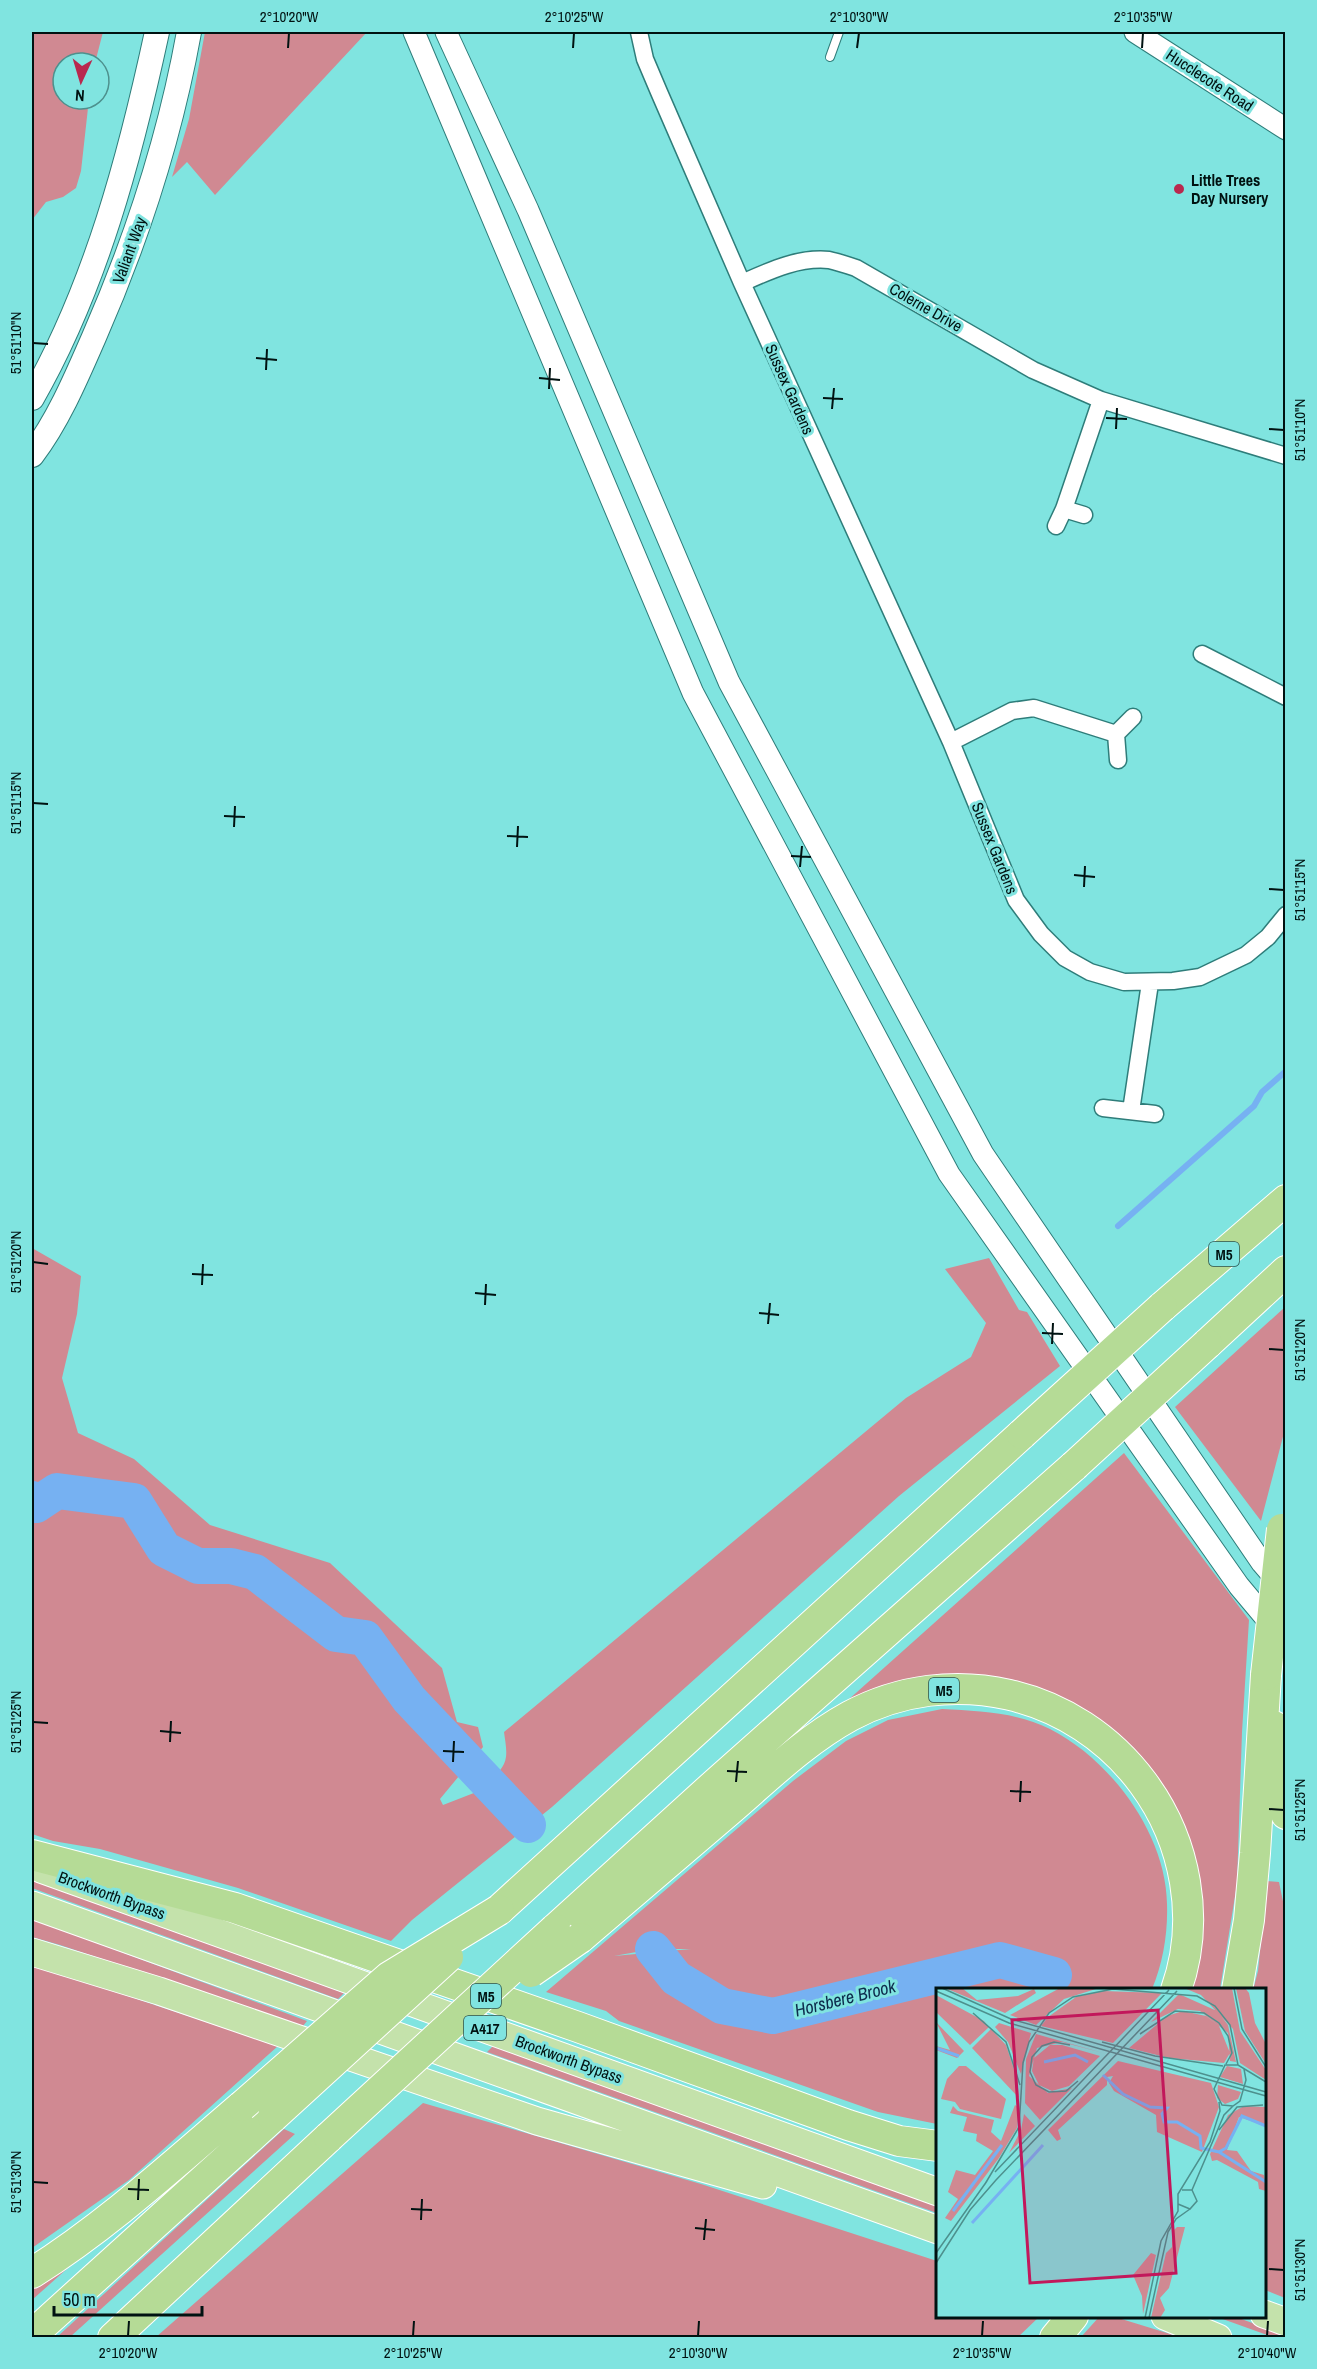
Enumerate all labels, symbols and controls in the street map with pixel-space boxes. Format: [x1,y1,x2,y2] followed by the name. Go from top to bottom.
[260,6,319,27] text: 2°10'20"W
[545,6,604,27] text: 2°10'25"W
[830,6,889,27] text: 2°10'30"W
[1114,6,1173,27] text: 2°10'35"W
[1162,44,1258,116] street label: Hucclecote Road
[51,51,111,111] north arrow
[74,85,85,107] text: N
[1191,169,1269,209] place label: Little Trees Day Nursery
[1172,182,1186,196] marker: Little Trees Day Nursery
[107,213,151,286] street label: Valiant Way
[885,277,967,337] street label: Colerne Drive
[5,312,26,374] text: 51°51'10"N
[760,340,820,438] street label: Sussex Gardens
[1289,399,1310,461] text: 51°51'10"N
[5,772,26,834] text: 51°51'15"N
[967,799,1023,897] street label: Sussex Gardens
[1289,859,1310,921] text: 51°51'15"N
[5,1231,26,1293] text: 51°51'20"N
[1209,1242,1239,1266] road number: M5
[1289,1319,1310,1381] text: 51°51'20"N
[929,1678,959,1702] road number: M5
[5,1691,26,1753] text: 51°51'25"N
[1289,1779,1310,1841] text: 51°51'25"N
[55,1865,169,1925] street label: Brockworth Bypass
[792,1973,899,2023] water label: Horsbere Brook
[471,1984,501,2008] road number: M5
[936,1988,1266,2318] inset map
[464,2016,506,2040] road number: A417
[512,2029,626,2089] street label: Brockworth Bypass
[5,2151,26,2213] text: 51°51'30"N
[1289,2239,1310,2301] text: 51°51'30"N
[54,2279,202,2317] scale bar
[63,2287,96,2312] text: 50 m
[99,2342,158,2363] text: 2°10'20"W
[384,2342,443,2363] text: 2°10'25"W
[669,2342,728,2363] text: 2°10'30"W
[953,2342,1012,2363] text: 2°10'35"W
[1238,2342,1297,2363] text: 2°10'40"W

